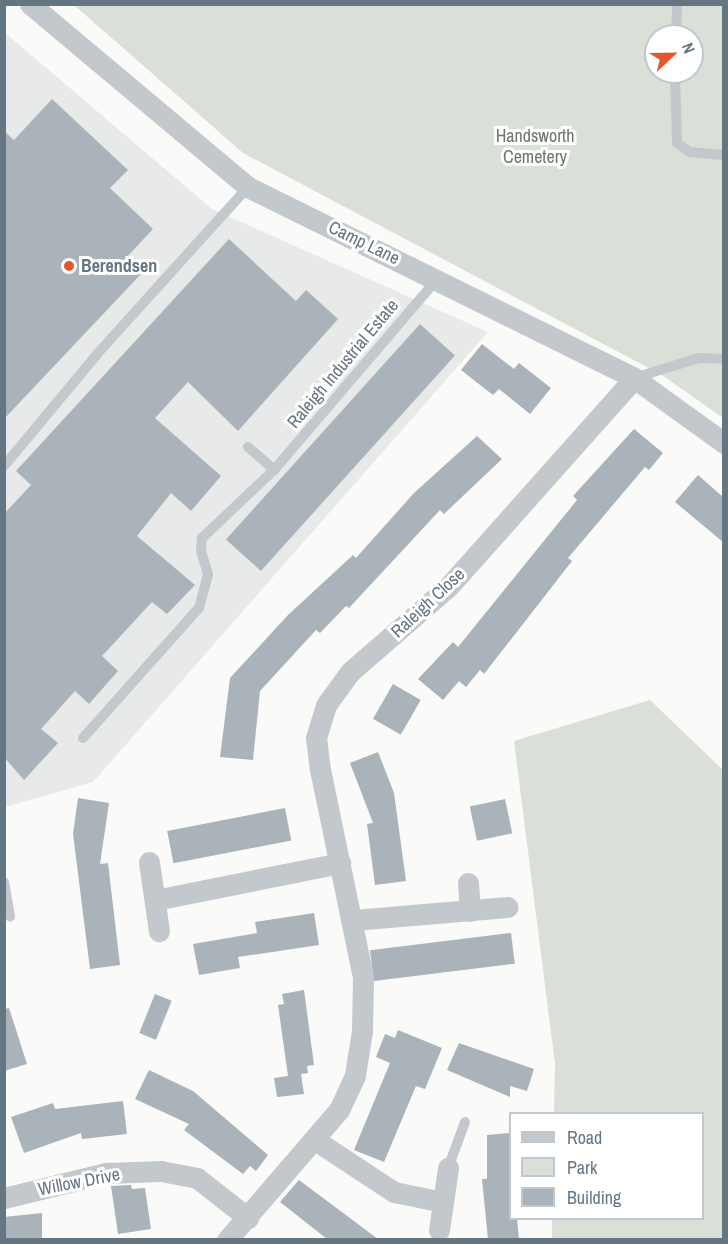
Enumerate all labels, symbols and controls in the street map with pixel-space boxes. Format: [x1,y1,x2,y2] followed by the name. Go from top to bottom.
[644,24,704,84] north arrow
[677,39,701,57] text: N
[496,126,574,168] park label: Handsworth Cemetery
[325,217,403,269] street label: Camp Lane
[81,255,157,277] place label: Berendsen
[62,259,76,273] marker: Berendsen
[283,295,403,433] street label: Raleigh Industrial Estate
[387,563,469,643] street label: Raleigh Close
[509,1112,704,1220] legend
[567,1125,602,1150] text: Road
[567,1155,597,1180] text: Park
[36,1163,122,1201] street label: Willow Drive
[567,1185,621,1210] text: Building

